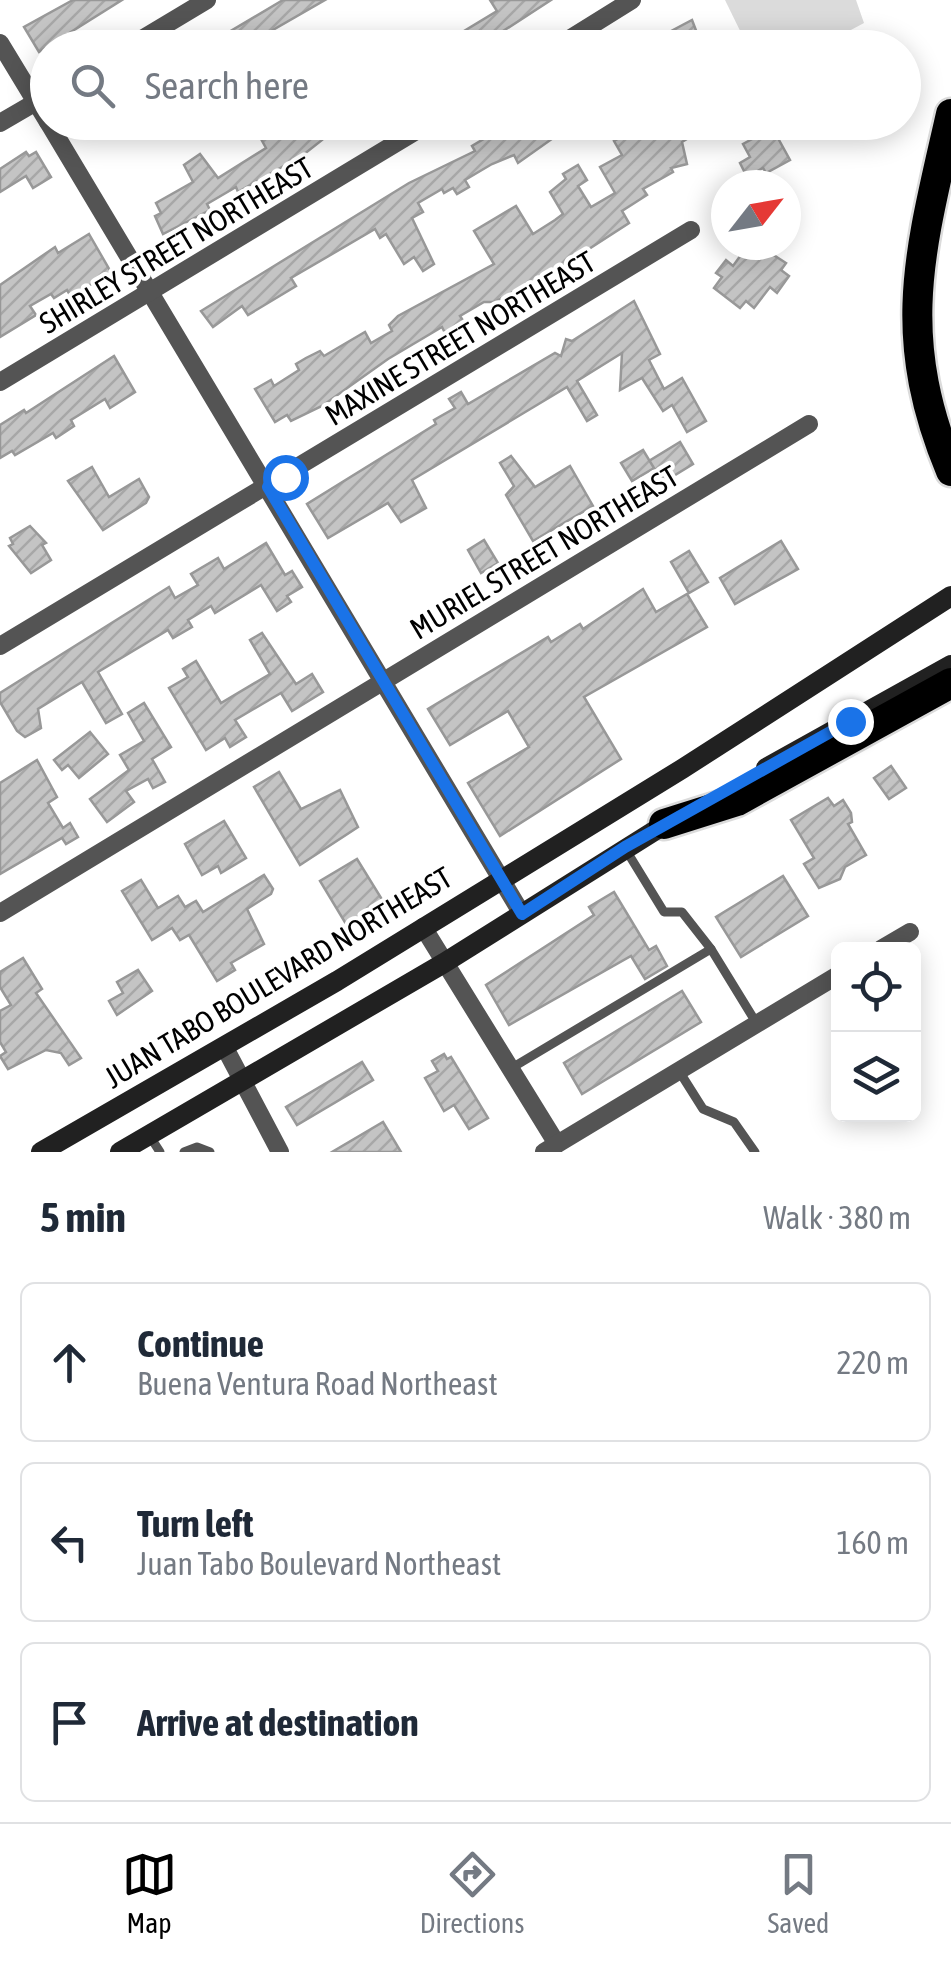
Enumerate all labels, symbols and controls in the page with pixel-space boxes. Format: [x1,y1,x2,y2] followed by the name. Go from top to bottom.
[30,30,921,140] search box
[65,58,120,113] icon: search
[145,64,309,107] text: Search here
[33,150,319,340] street label: SHIRLEY STREET NORTHEAST
[711,170,801,260] north arrow
[319,244,601,432] street label: MAXINE STREET NORTHEAST
[263,455,309,501] route start
[404,458,684,646] street label: MURIEL STREET NORTHEAST
[828,699,874,745] route end
[98,860,458,1094] street label: JUAN TABO BOULEVARD NORTHEAST
[831,942,921,1122] map controls
[831,942,921,1032] button: locate
[831,1032,921,1122] button: layers
[40,1193,126,1241] text: 5 min
[763,1199,911,1236] text: Walk · 380 m
[137,1322,264,1365] text: Continue
[42,1335,97,1390] icon: ahead
[836,1344,909,1381] text: 220 m
[137,1365,498,1402] text: Buena Ventura Road Northeast
[137,1502,253,1545] text: Turn left
[42,1515,97,1570] icon: left
[836,1524,909,1561] text: 160 m
[137,1545,501,1582] text: Juan Tabo Boulevard Northeast
[42,1695,97,1750] icon: arrive
[137,1701,419,1744] text: Arrive at destination
[122,1847,177,1939] tab: Map
[420,1847,524,1939] tab: Directions
[768,1847,829,1939] tab: Saved

